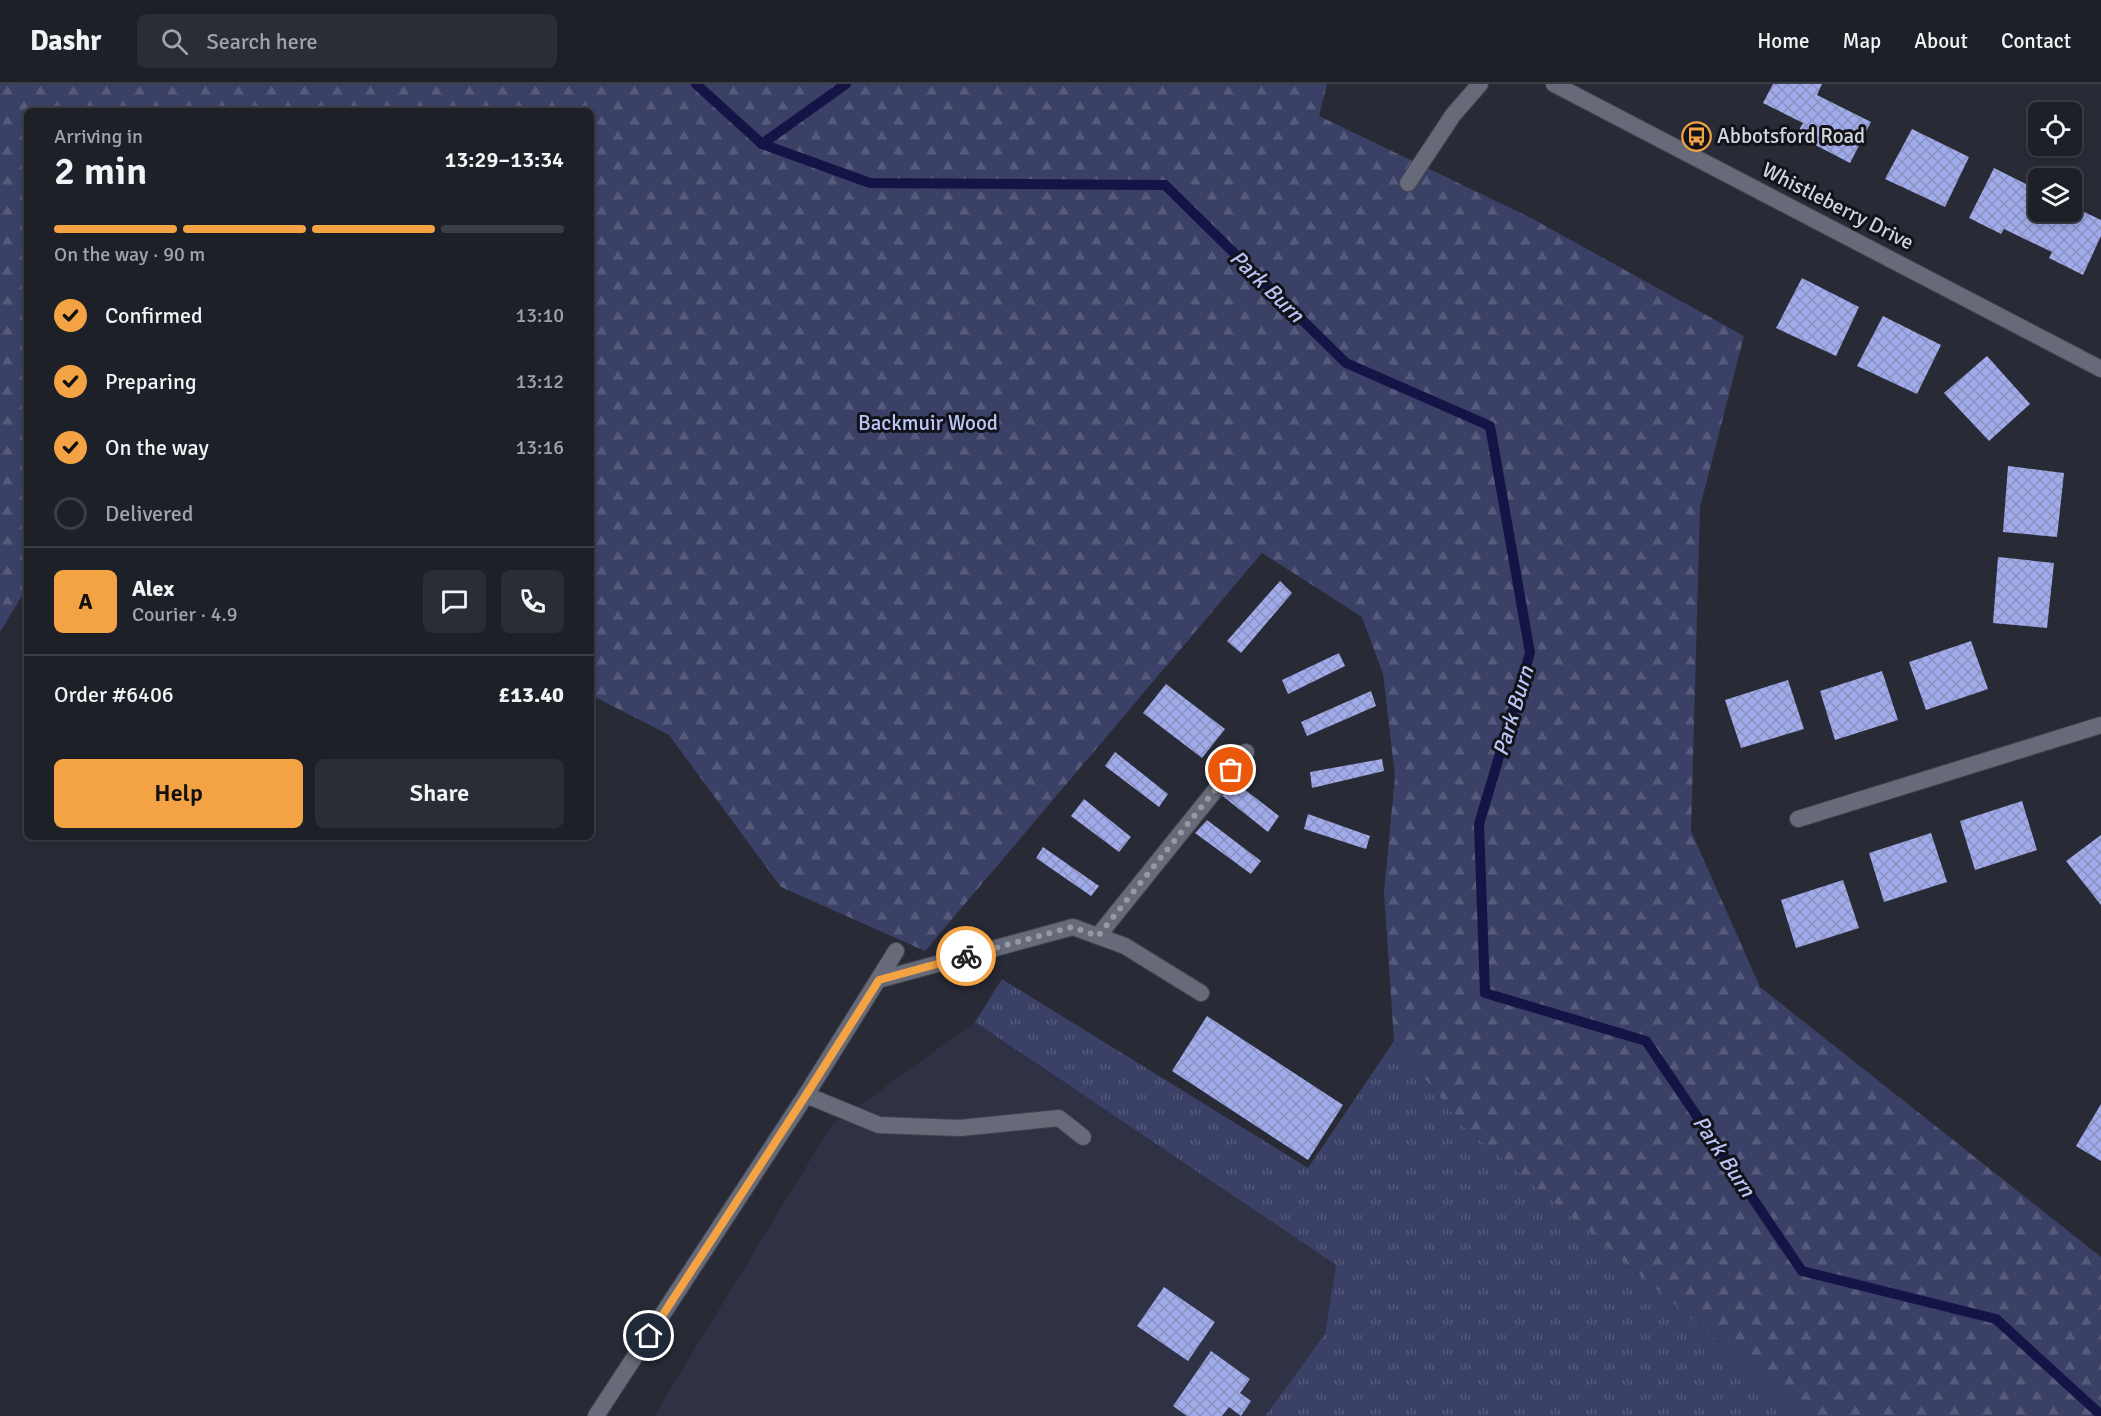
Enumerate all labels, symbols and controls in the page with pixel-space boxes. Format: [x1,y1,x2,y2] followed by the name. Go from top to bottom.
[137,14,557,68] search box
[30,24,101,58] text: Dashr
[158,25,191,58] icon: search
[206,28,317,55] text: Search here
[1757,28,1810,54] text: Home
[1843,28,1881,54] text: Map
[1914,28,1968,54] text: About
[2001,28,2071,54] text: Contact
[2028,102,2082,222] map controls
[2028,102,2082,156] button: locate
[1680,120,1712,152] bus stop icon: Abbotsford Road
[1717,123,1865,149] place label: Abbotsford Road
[54,124,143,149] text: Arriving in
[445,146,564,173] text: 13:29–13:34
[54,147,147,195] text: 2 min
[1758,157,1918,255] street label: Whistleberry Drive
[2028,168,2082,222] button: layers
[54,242,205,267] text: On the way · 90 m
[1224,244,1310,329] water label: Park Burn
[54,299,87,332] icon: check
[105,302,203,329] text: Confirmed
[515,303,564,328] text: 13:10
[54,365,87,398] icon: check
[105,368,197,395] text: Preparing
[515,369,564,394] text: 13:12
[858,410,998,436] park label: Backmuir Wood
[54,431,87,464] icon: check
[105,434,209,461] text: On the way
[515,435,564,460] text: 13:16
[105,500,193,527] text: Delivered
[423,570,486,633] button: chat
[501,570,564,633] button: phone
[132,575,174,602] text: Alex
[78,588,93,615] text: A
[132,602,238,627] text: Courier · 4.9
[1487,662,1540,759] water label: Park Burn
[54,681,174,708] text: Order #6406
[498,681,564,708] text: £13.40
[1205,744,1256,795] pin
[1214,753,1247,786] icon: bag
[54,759,303,828] button: Help
[315,759,564,828] button: Share
[936,926,996,986] courier
[950,940,983,973] icon: bike
[1687,1110,1762,1203] water label: Park Burn
[623,1310,674,1361] pin
[632,1319,665,1352] icon: home

